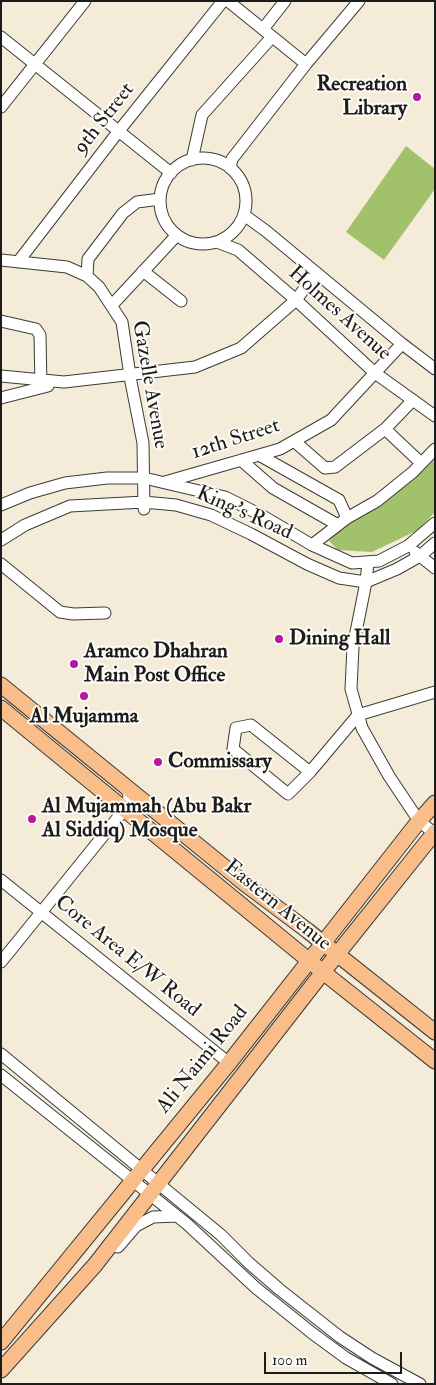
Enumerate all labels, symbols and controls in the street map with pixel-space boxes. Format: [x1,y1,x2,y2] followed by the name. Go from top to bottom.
[316,72,407,122] place label: Recreation Library
[69,78,141,160] street label: 9th Street
[411,91,423,103] marker: Recreation Library
[282,261,396,367] street label: Holmes Avenue
[125,319,173,451] street label: Gazelle Avenue
[189,414,283,466] street label: 12th Street
[192,482,296,546] street label: King's Road
[289,626,390,652] place label: Dining Hall
[273,633,285,645] marker: Dining Hall
[84,639,228,689] place label: Aramco Dhahran Main Post Office
[68,658,80,670] marker: Aramco Dhahran Main Post Office
[78,690,90,702] marker: Al Mujamma
[30,704,138,730] place label: Al Mujamma
[168,749,272,775] place label: Commissary
[152,756,164,768] marker: Commissary
[42,794,251,844] place label: Al Mujammah (Abu Bakr Al Siddiq) Mosque
[26,813,38,825] marker: Al Mujammah (Abu Bakr Al Siddiq) Mosque
[218,855,336,957] street label: Eastern Avenue
[49,891,205,1023] street label: Core Area E/W Road
[152,1001,254,1119] street label: Ali Naimi Road
[266,1342,404,1374] scale bar
[272,1351,307,1370] text: 100 m

